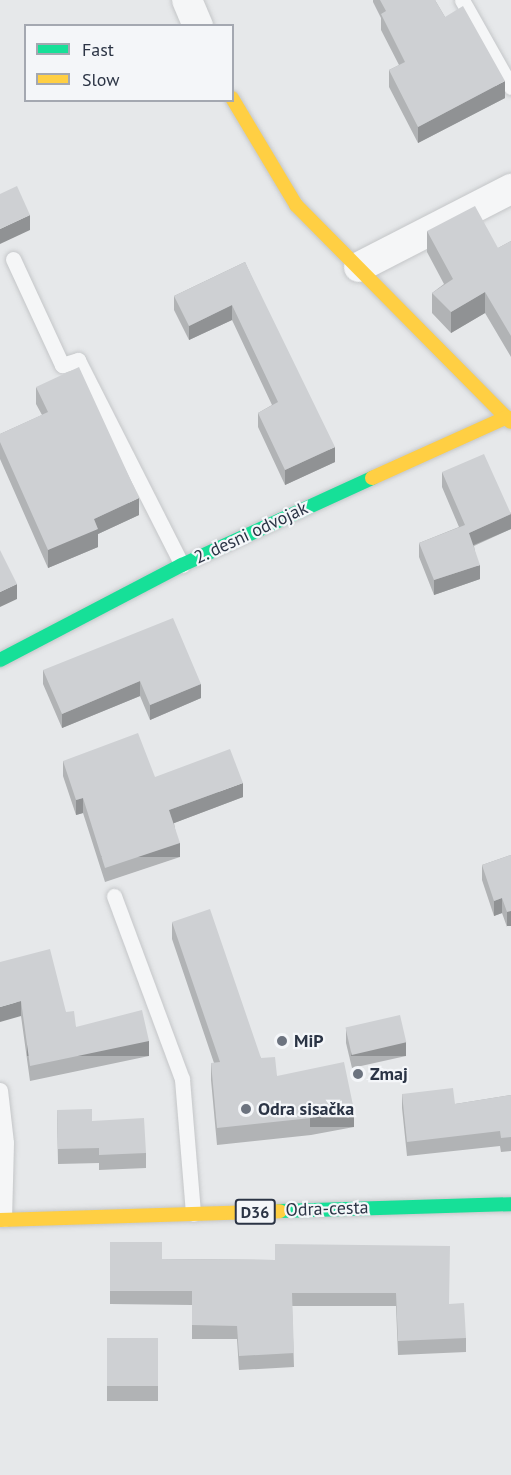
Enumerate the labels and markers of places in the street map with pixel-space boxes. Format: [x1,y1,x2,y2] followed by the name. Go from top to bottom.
[294,1030,324,1052] place label: MiP
[275,1034,289,1048] marker: MiP
[370,1063,408,1085] place label: Zmaj
[351,1067,365,1081] marker: Zmaj
[258,1098,354,1120] place label: Odra sisačka
[239,1102,253,1116] marker: Odra sisačka

